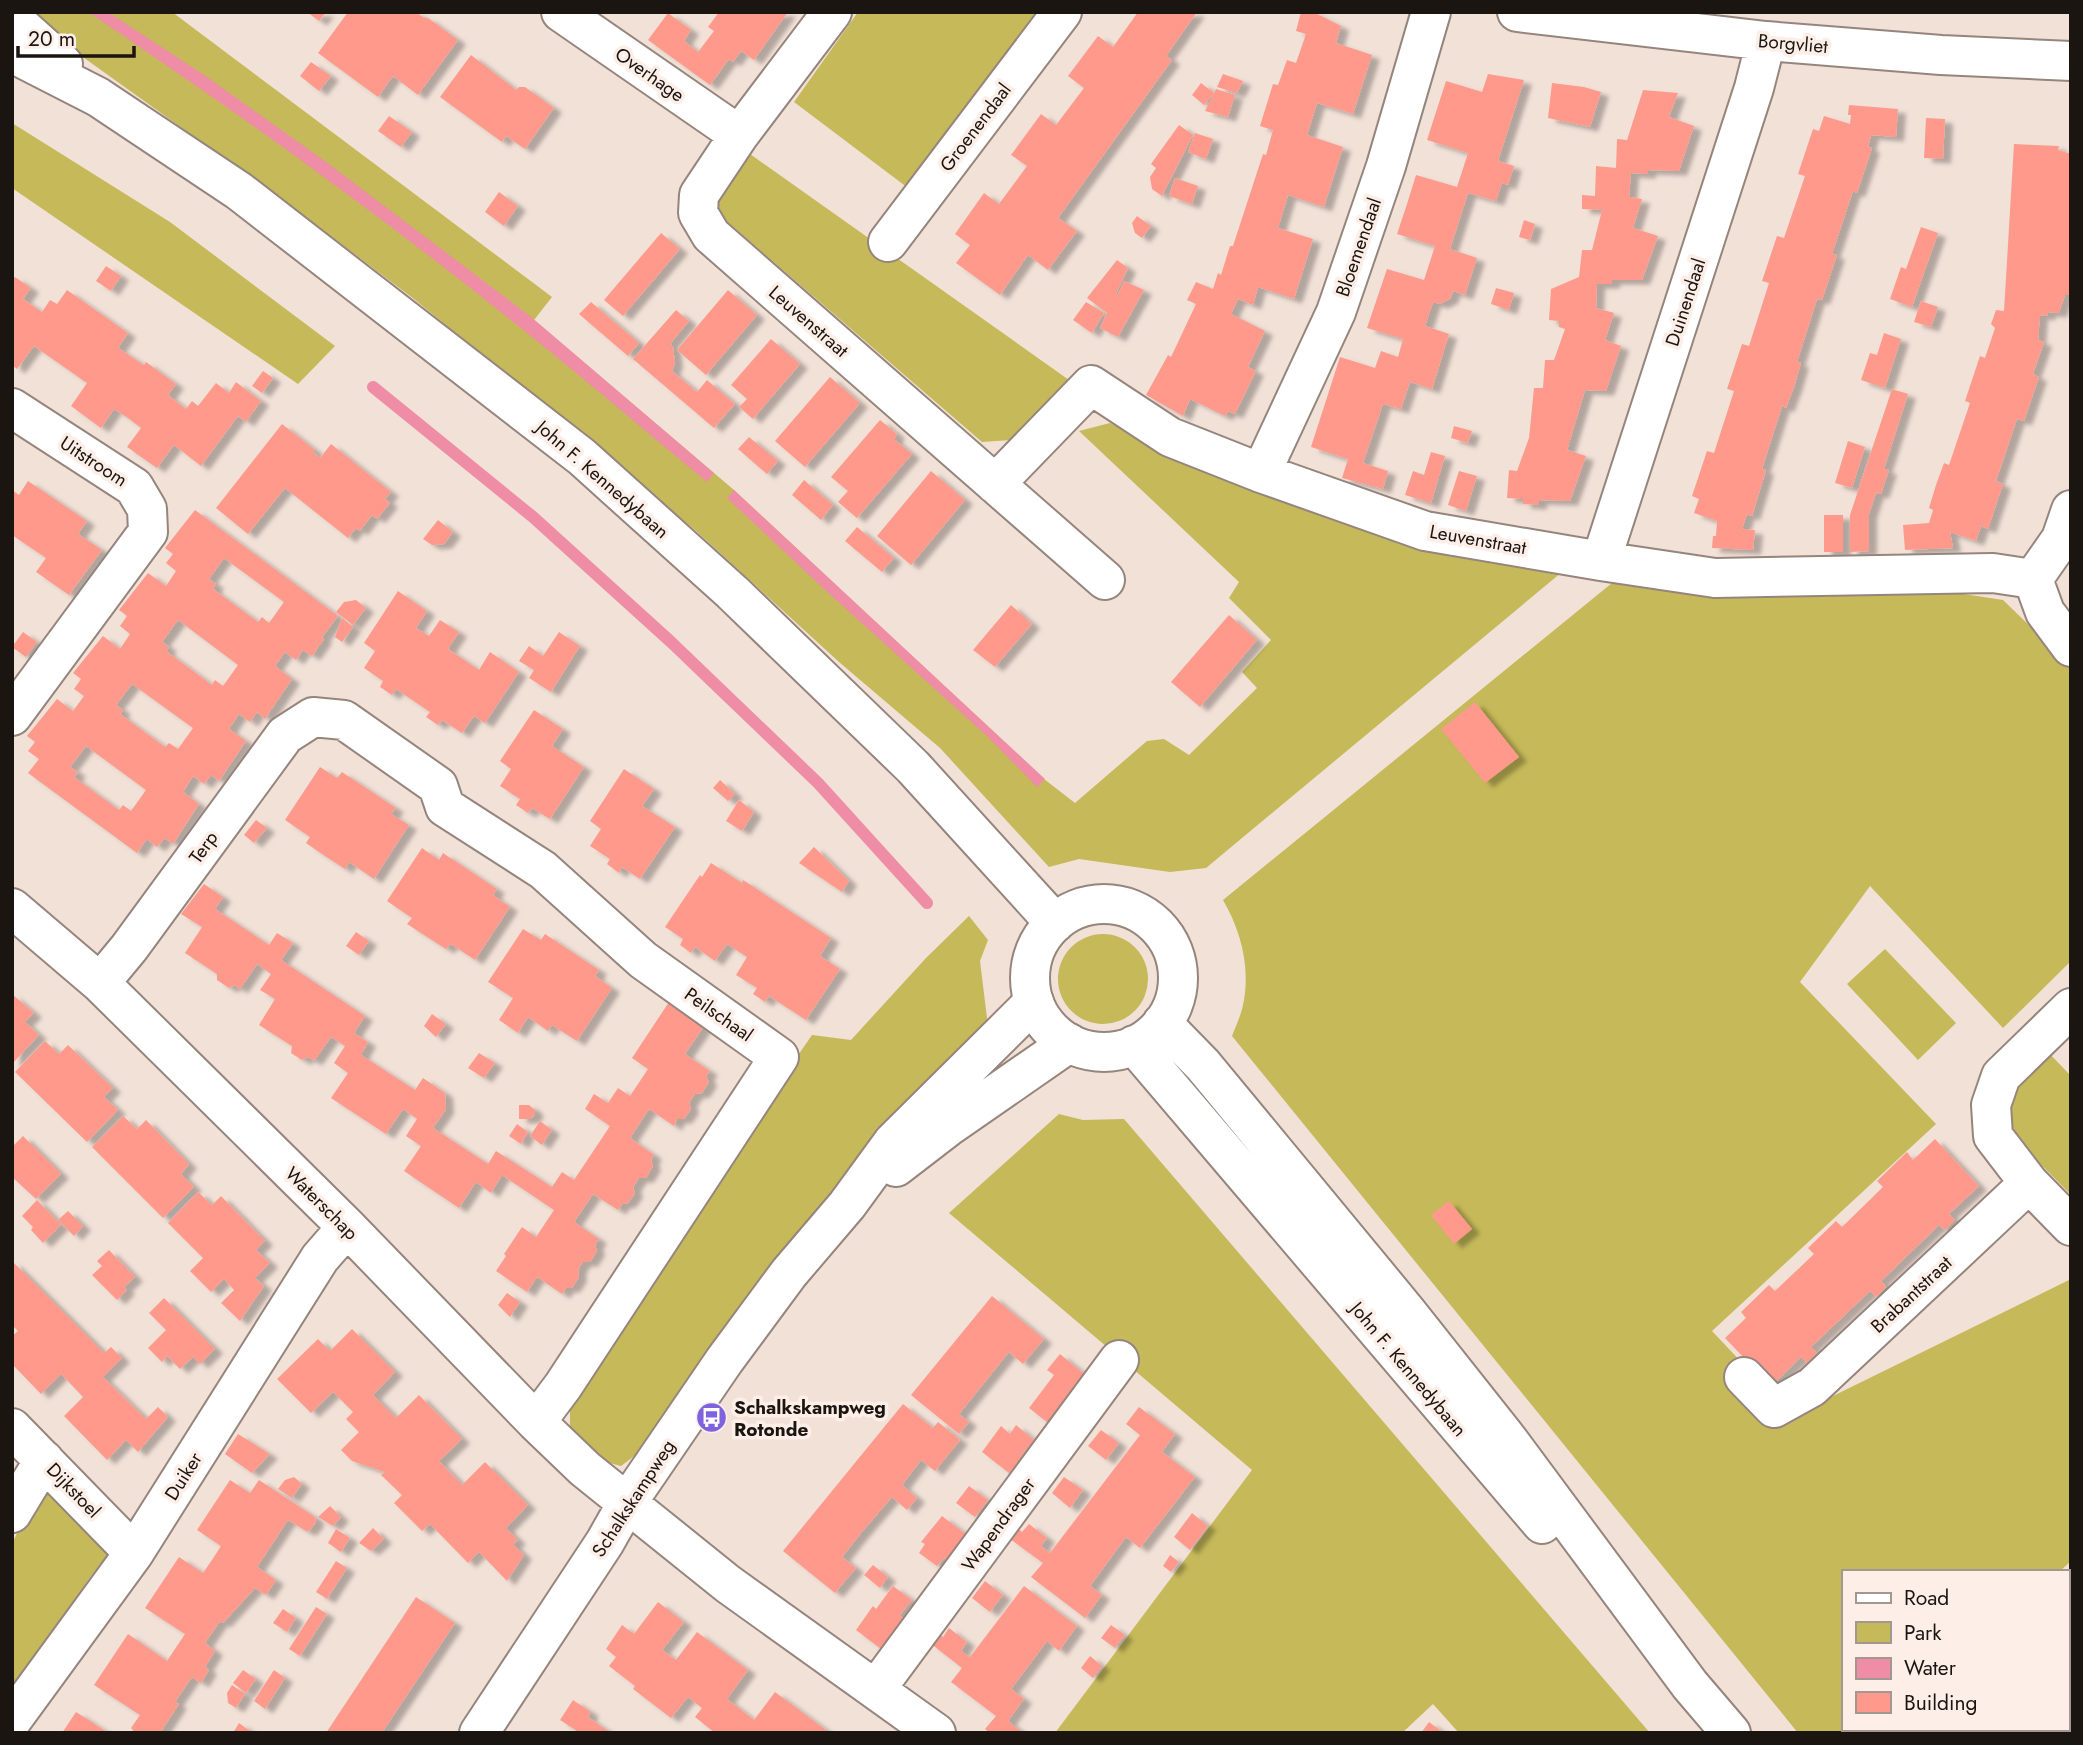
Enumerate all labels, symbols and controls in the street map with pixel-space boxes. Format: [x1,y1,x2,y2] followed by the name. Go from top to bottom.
[18,14,133,58] scale bar
[28,24,75,54] text: 20 m
[1757,27,1829,60] street label: Borgvliet
[609,41,690,108] street label: Overhage
[933,78,1018,177] street label: Groenendaal
[1329,194,1388,300] street label: Bloemendaal
[1659,255,1712,350] street label: Duinendaal
[763,279,855,364] street label: Leuvenstraat
[528,412,675,545] street label: John F. Kennedybaan
[55,430,133,493] street label: Uitstroom
[1427,518,1529,561] street label: Leuvenstraat
[182,825,224,869] street label: Terp
[679,981,759,1048] street label: Peilschaal
[279,1161,364,1246] street label: Waterschap
[1865,1249,1958,1339] street label: Brabantstraat
[1342,1294,1473,1442] street label: John F. Kennedybaan
[734,1394,886,1443] place label: Schalkskampweg Rotonde
[694,1401,728,1435] bus stop icon: Schalkskampweg Rotonde
[585,1434,682,1562] street label: Schalkskampweg
[158,1447,209,1506] street label: Duiker
[40,1457,107,1524] street label: Dijkstoel
[955,1471,1042,1577] street label: Wapendrager
[1842,1570,2069,1731] legend
[1904,1583,1949,1613] text: Road
[1904,1618,1942,1648] text: Park
[1904,1653,1957,1683] text: Water
[1904,1688,1977,1718] text: Building

